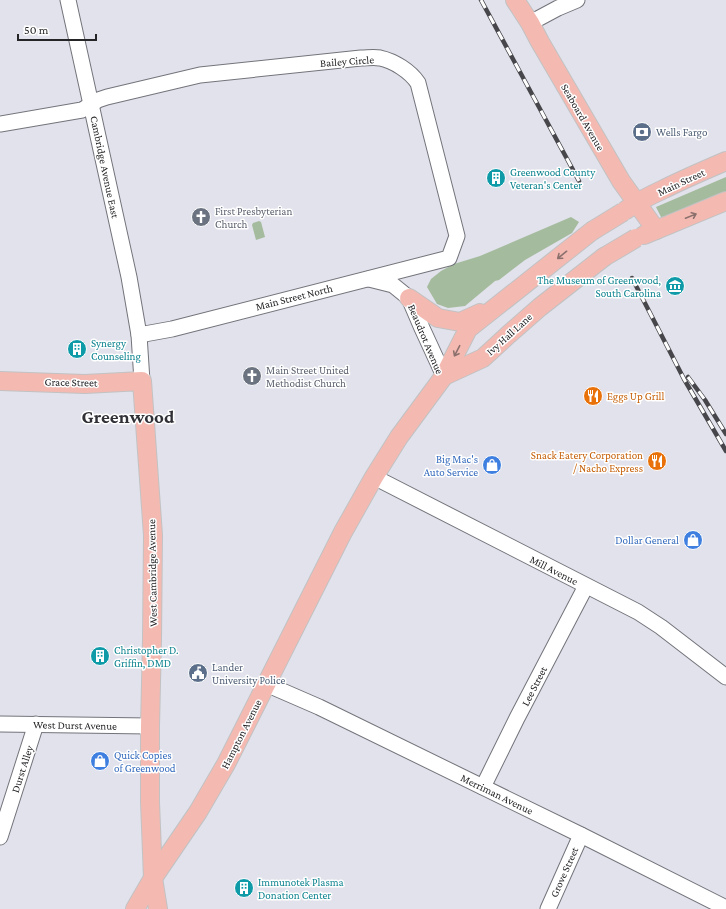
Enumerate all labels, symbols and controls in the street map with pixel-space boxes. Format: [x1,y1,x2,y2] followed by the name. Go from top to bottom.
[18,16,96,42] scale bar
[24,23,49,37] text: 50 m
[320,53,375,70] street label: Bailey Circle
[559,81,607,153] street label: Seaboard Avenue
[87,115,122,220] street label: Cambridge Avenue East
[631,121,653,143] bank icon: Wells Fargo
[656,126,708,139] place label: Wells Fargo
[510,166,596,191] place label: Greenwood County Veteran's Center
[655,166,707,198] street label: Main Street
[485,167,507,189] building icon: Greenwood County Veteran's Center
[215,205,292,230] place label: First Presbyterian Church
[190,206,212,228] church icon: First Presbyterian Church
[685,212,697,220] one-way arrow
[556,251,567,259] one-way arrow
[537,274,661,299] place label: The Museum of Greenwood, South Carolina
[664,275,686,297] museum icon: The Museum of Greenwood, South Carolina
[254,282,334,312] street label: Main Street North
[406,302,446,376] street label: Beaudrot Avenue
[484,310,535,358] street label: Ivy Hall Lane
[91,337,141,363] place label: Synergy Counseling
[66,338,88,360] building icon: Synergy Counseling
[453,345,460,357] one-way arrow
[266,364,349,389] place label: Main Street United Methodist Church
[241,365,263,387] church icon: Main Street United Methodist Church
[44,376,98,388] street label: Grace Street
[582,385,604,407] restaurant icon: Eggs Up Grill
[607,390,664,403] place label: Eggs Up Grill
[82,406,175,427] district label: Greenwood
[531,449,643,475] place label: Snack Eatery Corporation / Nacho Express
[646,450,668,472] restaurant icon: Snack Eatery Corporation / Nacho Express
[424,453,478,478] place label: Big Mac's Auto Service
[481,454,503,476] shop icon: Big Mac's Auto Service
[145,519,160,627] street label: West Cambridge Avenue
[682,529,704,551] shop icon: Dollar General
[615,534,679,546] place label: Dollar General
[528,553,580,587] street label: Mill Avenue
[114,644,179,670] place label: Christopher D. Griffin, DMD
[89,645,111,667] building icon: Christopher D. Griffin, DMD
[212,661,286,687] place label: Lander University Police
[187,662,209,684] public building icon: Lander University Police
[519,664,549,708] street label: Lee Street
[218,697,265,771] street label: Hampton Avenue
[33,718,117,732] street label: West Durst Avenue
[9,743,37,794] street label: Durst Alley
[114,749,176,774] place label: Quick Copies of Greenwood
[89,750,111,772] shop icon: Quick Copies of Greenwood
[459,771,535,817] street label: Merriman Avenue
[548,845,581,899] street label: Grove Street
[258,876,344,901] place label: Immunotek Plasma Donation Center
[233,877,255,899] building icon: Immunotek Plasma Donation Center

